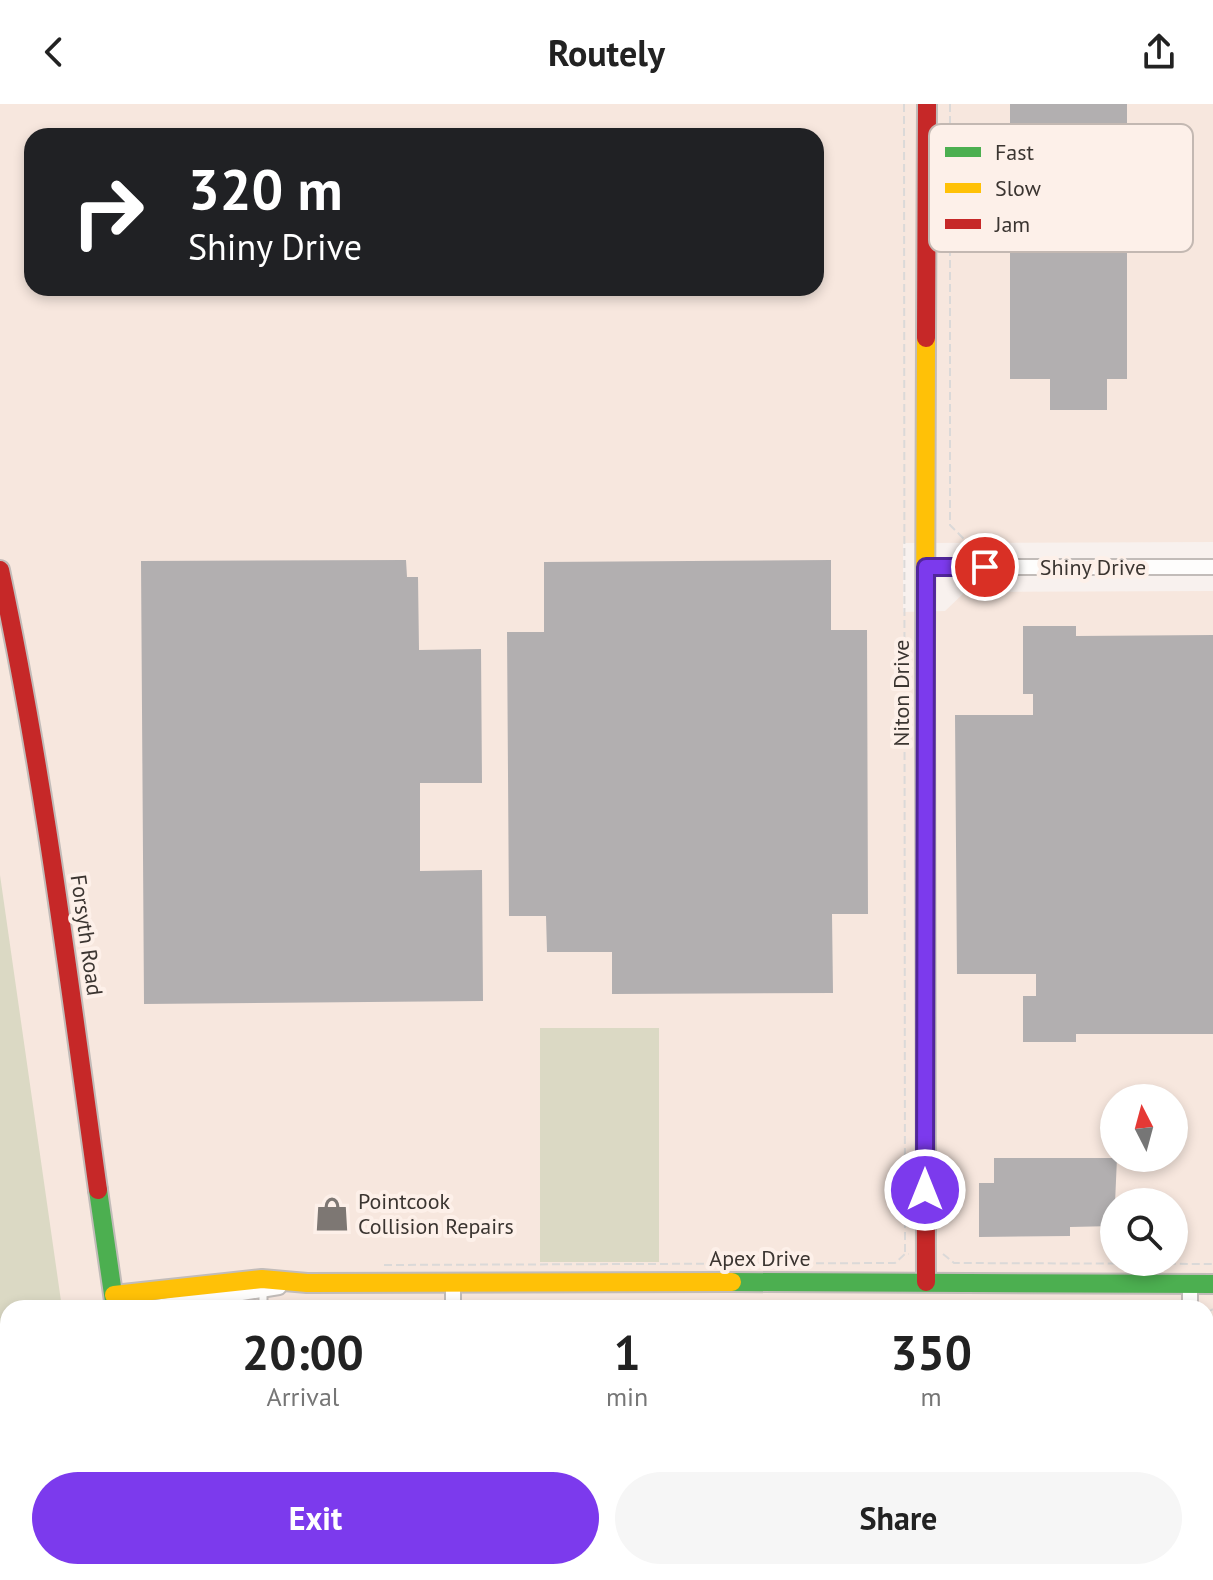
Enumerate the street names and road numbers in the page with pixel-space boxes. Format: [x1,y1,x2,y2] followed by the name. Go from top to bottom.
[1040,553,1146,581] street label: Shiny Drive
[887,640,915,746] street label: Niton Drive
[65,873,109,997] street label: Forsyth Road
[709,1244,811,1272] street label: Apex Drive

